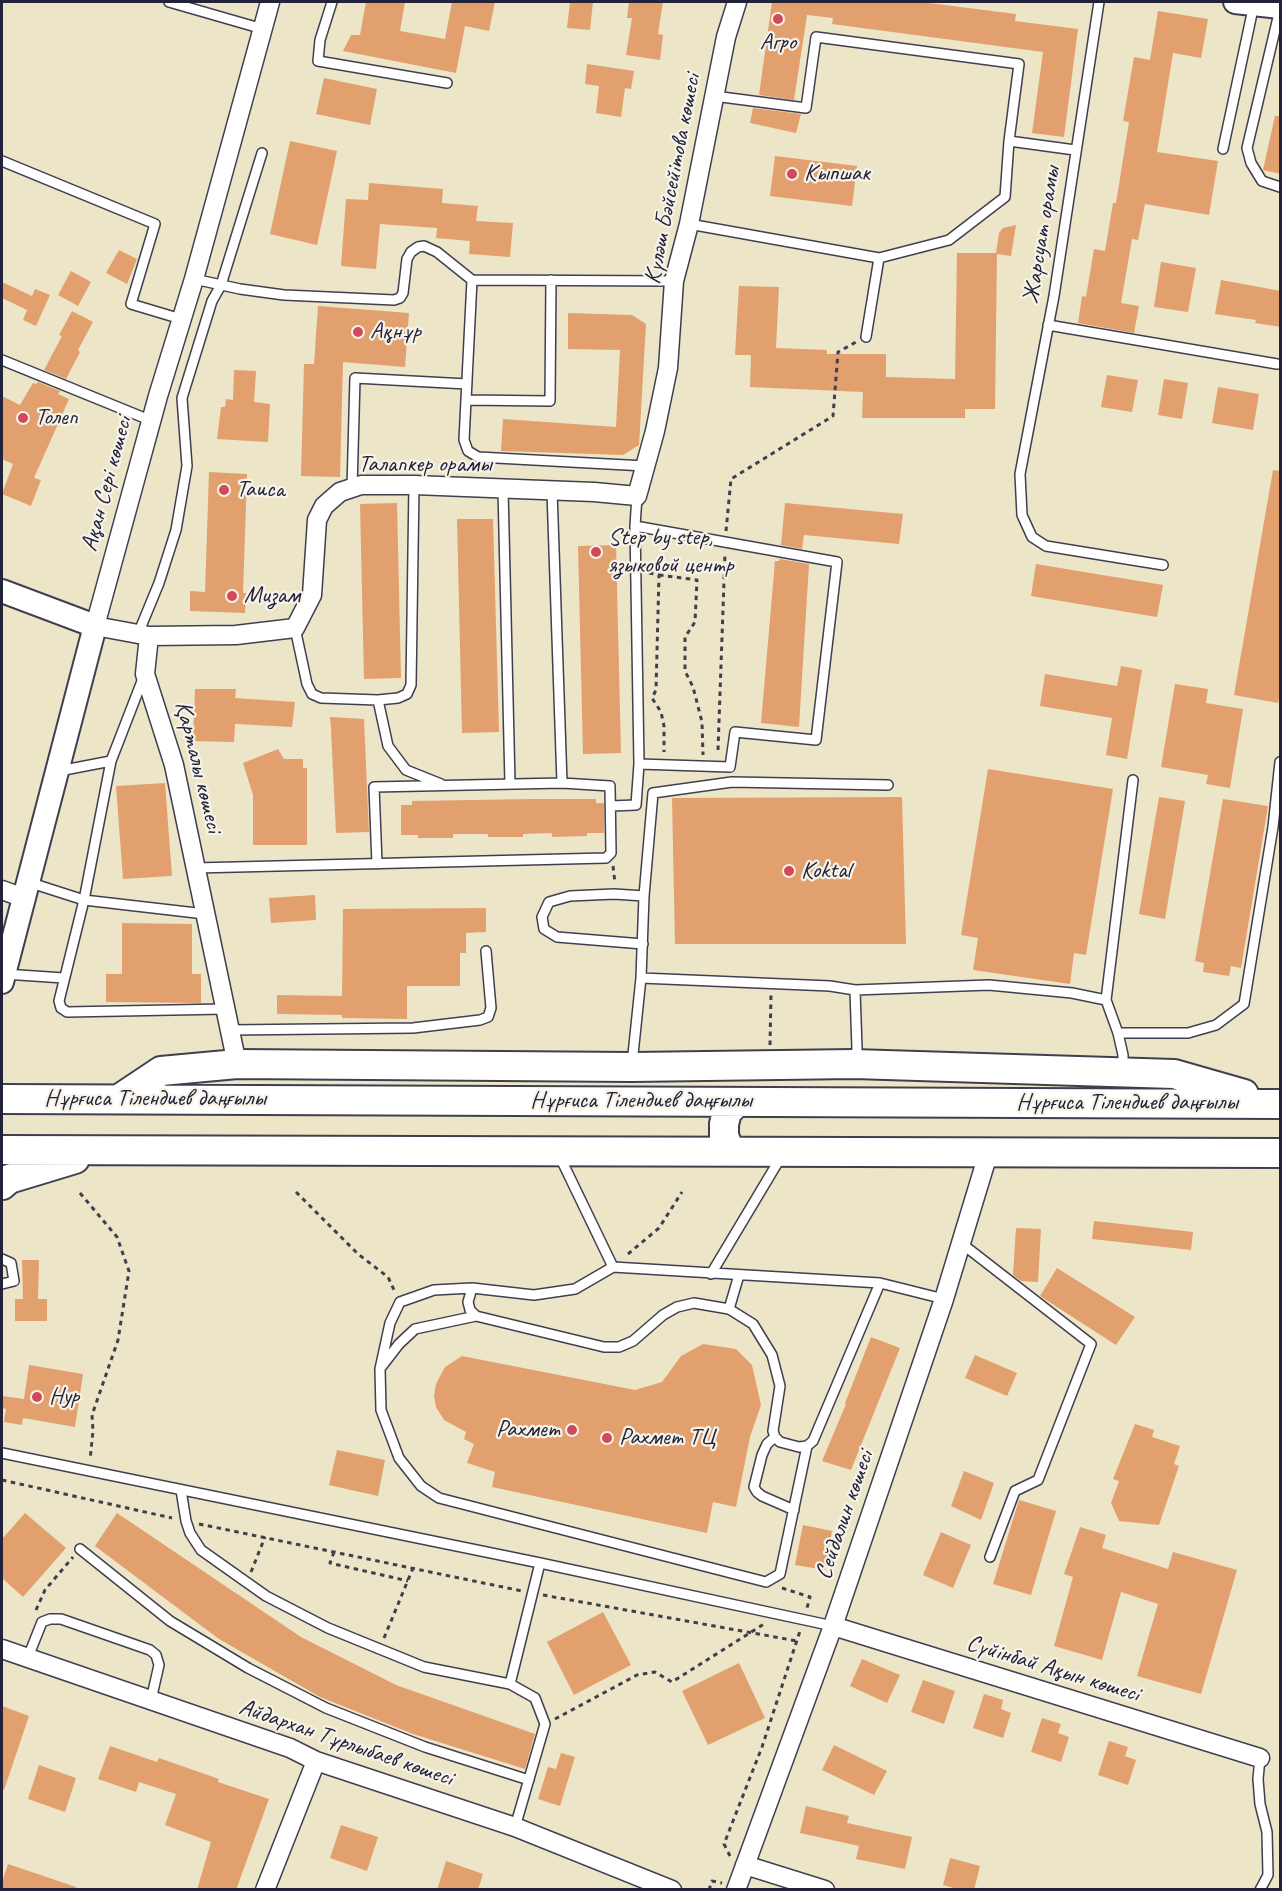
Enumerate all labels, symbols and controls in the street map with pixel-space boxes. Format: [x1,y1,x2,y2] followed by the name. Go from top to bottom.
[771,12,785,26] marker: Агро
[760,29,796,57] place label: Агро
[638,71,708,287] street label: Күләш Бәйсейітова көшесі
[804,160,870,188] place label: Кыпшак
[1017,164,1067,306] street label: Жарсуат орамы
[785,167,799,181] marker: Кыпшак
[370,318,421,346] place label: Ақнұр
[351,325,365,339] marker: Ақнұр
[35,404,78,432] place label: Толеп
[16,411,30,425] marker: Толеп
[75,413,139,555] street label: Ақан Сері көшесі
[358,451,492,479] street label: Талапкер орамы
[236,476,284,504] place label: Таиса
[217,483,231,497] marker: Таиса
[608,524,734,580] place label: Step by step, языковой центр
[589,545,603,559] marker: Step by step, языковой центр
[244,582,300,610] place label: Мизам
[225,589,239,603] marker: Мизам
[168,698,228,836] street label: Қарталы көшесі
[801,857,851,885] place label: Koktal
[782,864,796,878] marker: Koktal
[44,1085,266,1113] street label: Нұрғиса Тілендиев даңғылы
[530,1087,752,1115] street label: Нұрғиса Тілендиев даңғылы
[1016,1089,1238,1117] street label: Нұрғиса Тілендиев даңғылы
[49,1383,79,1411] place label: Нур
[30,1390,44,1404] marker: Нур
[496,1416,560,1444] place label: Рахмет
[565,1423,579,1437] marker: Рахмет
[619,1424,716,1452] place label: Рахмет ТЦ
[600,1431,614,1445] marker: Рахмет ТЦ
[809,1447,881,1583] street label: Сейдалин көшесі
[963,1629,1143,1709] street label: Сүйінбай Ақын көшесі
[235,1693,457,1793] street label: Айдархан Тұрлыбаев көшесі

